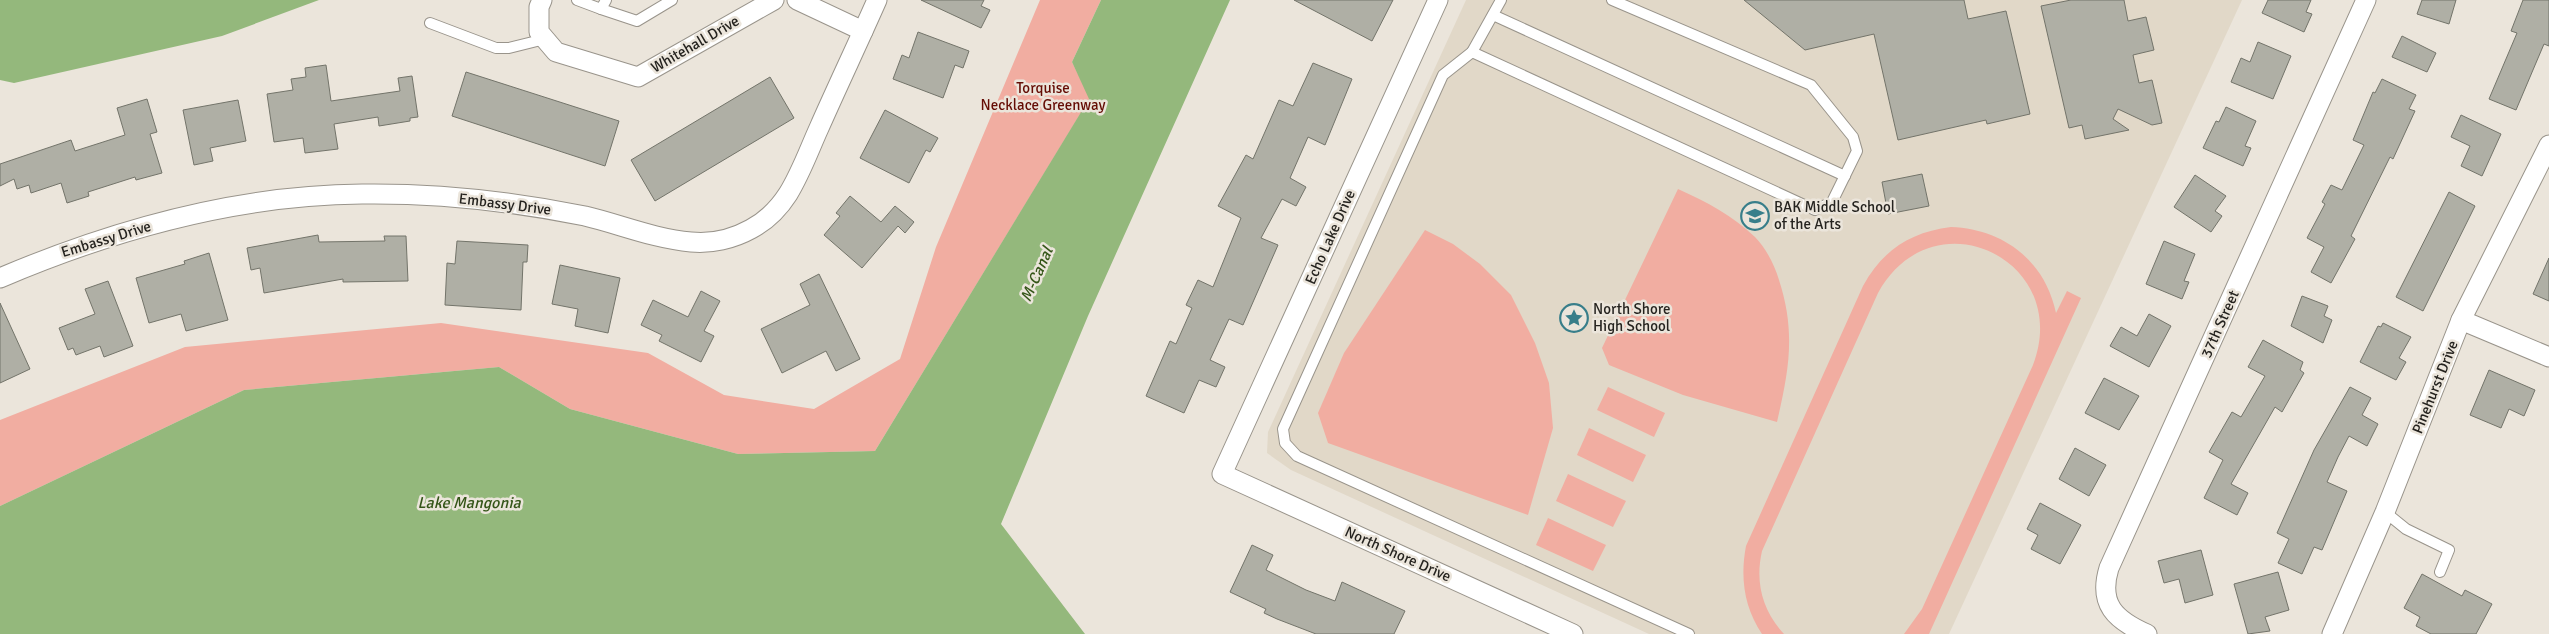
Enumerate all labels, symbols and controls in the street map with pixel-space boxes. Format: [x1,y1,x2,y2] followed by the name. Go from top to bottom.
[648,12,742,76] street label: Whitehall Drive
[981,79,1105,114] park label: Torquise Necklace Greenway
[1301,187,1359,287] street label: Echo Lake Drive
[458,189,552,219] street label: Embassy Drive
[1774,198,1895,233] place label: BAK Middle School of the Arts
[1740,201,1770,231] school or university icon: BAK Middle School of the Arts
[59,217,153,261] street label: Embassy Drive
[1016,243,1058,305] water label: M-Canal
[2197,287,2243,361] street label: 37th Street
[1593,300,1671,335] place label: North Shore High School
[1559,303,1589,333] place icon: North Shore High School
[2408,338,2462,436] street label: Pinehurst Drive
[417,493,522,513] water label: Lake Mangonia
[1342,523,1454,585] street label: North Shore Drive

